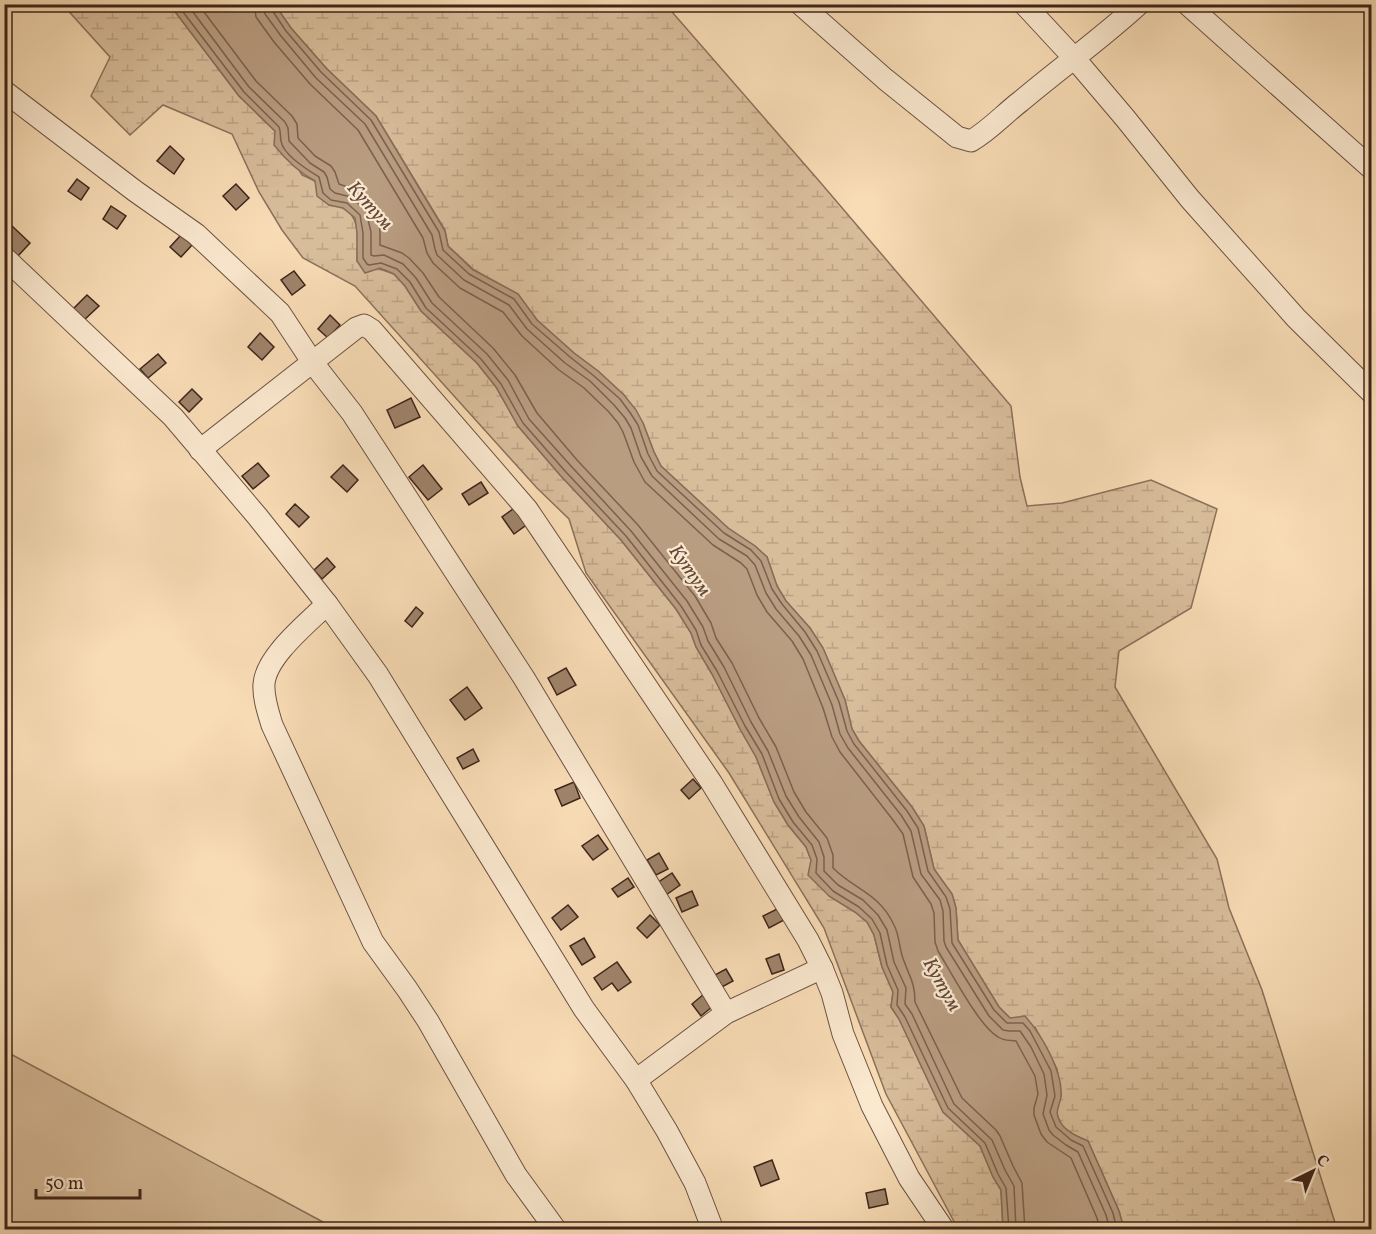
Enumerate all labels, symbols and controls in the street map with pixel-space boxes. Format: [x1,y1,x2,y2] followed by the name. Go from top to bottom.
[340,175,399,237] water label: Кутум
[661,539,718,603] water label: Кутум
[915,953,968,1017] water label: Кутум
[1283,1141,1343,1201] north arrow
[1311,1150,1333,1173] text: С
[36,1162,140,1200] scale bar
[45,1172,84,1197] text: 50 m

